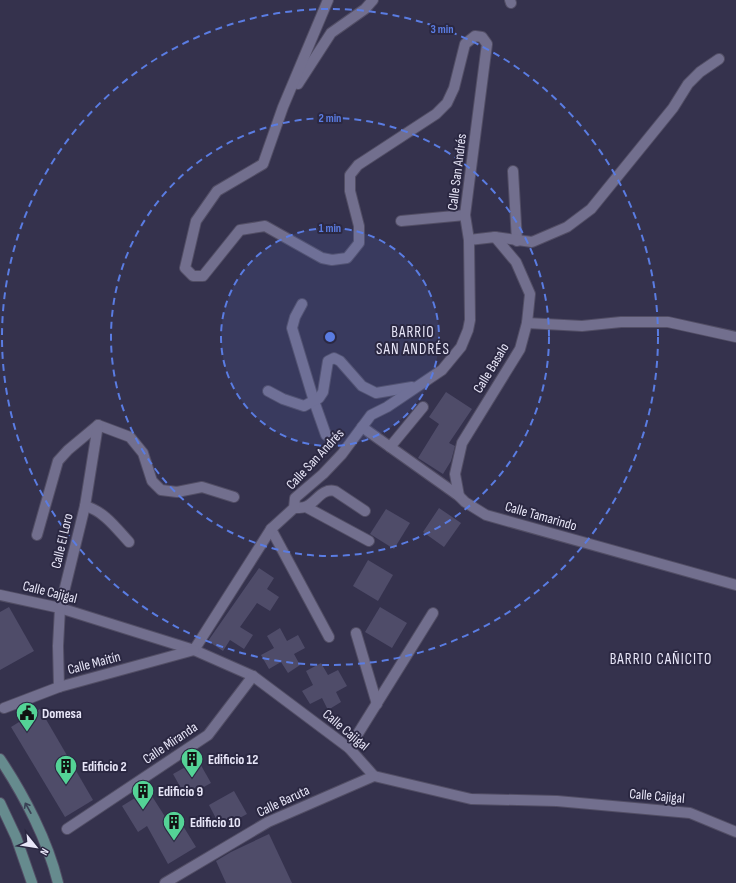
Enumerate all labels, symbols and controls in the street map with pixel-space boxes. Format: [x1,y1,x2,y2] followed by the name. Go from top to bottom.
[431,22,453,37] text: 3 min
[319,111,341,126] text: 2 min
[444,133,470,211] street label: Calle San Andrés
[319,221,341,236] text: 1 min
[376,323,450,359] district label: BARRIO SAN ANDRÉS
[323,330,337,344] centre of rings
[469,340,513,396] street label: Calle Basalo
[282,425,348,493] street label: Calle San Andrés
[503,498,579,534] street label: Calle Tamarindo
[47,512,77,570] street label: Calle El Loro
[21,577,79,607] street label: Calle Cajigal
[66,648,122,678] street label: Calle Maitín
[610,650,712,669] district label: BARRIO CAÑICITO
[14,700,40,733] public building icon: Domesa
[42,705,82,722] place label: Domesa
[319,706,373,754] street label: Calle Cajigal
[139,719,201,767] street label: Calle Miranda
[179,746,205,779] building icon: Edificio 12
[208,751,258,768] place label: Edificio 12
[53,753,79,786] building icon: Edificio 2
[82,758,127,775] place label: Edificio 2
[130,778,156,811] building icon: Edificio 9
[254,781,312,821] street label: Calle Baruta
[158,783,204,800] place label: Edificio 9
[629,785,685,807] street label: Calle Cajigal
[23,802,31,814] one-way arrow
[161,809,187,842] building icon: Edificio 10
[190,814,241,831] place label: Edificio 10
[16,827,56,867] north arrow
[37,846,51,858] text: N

